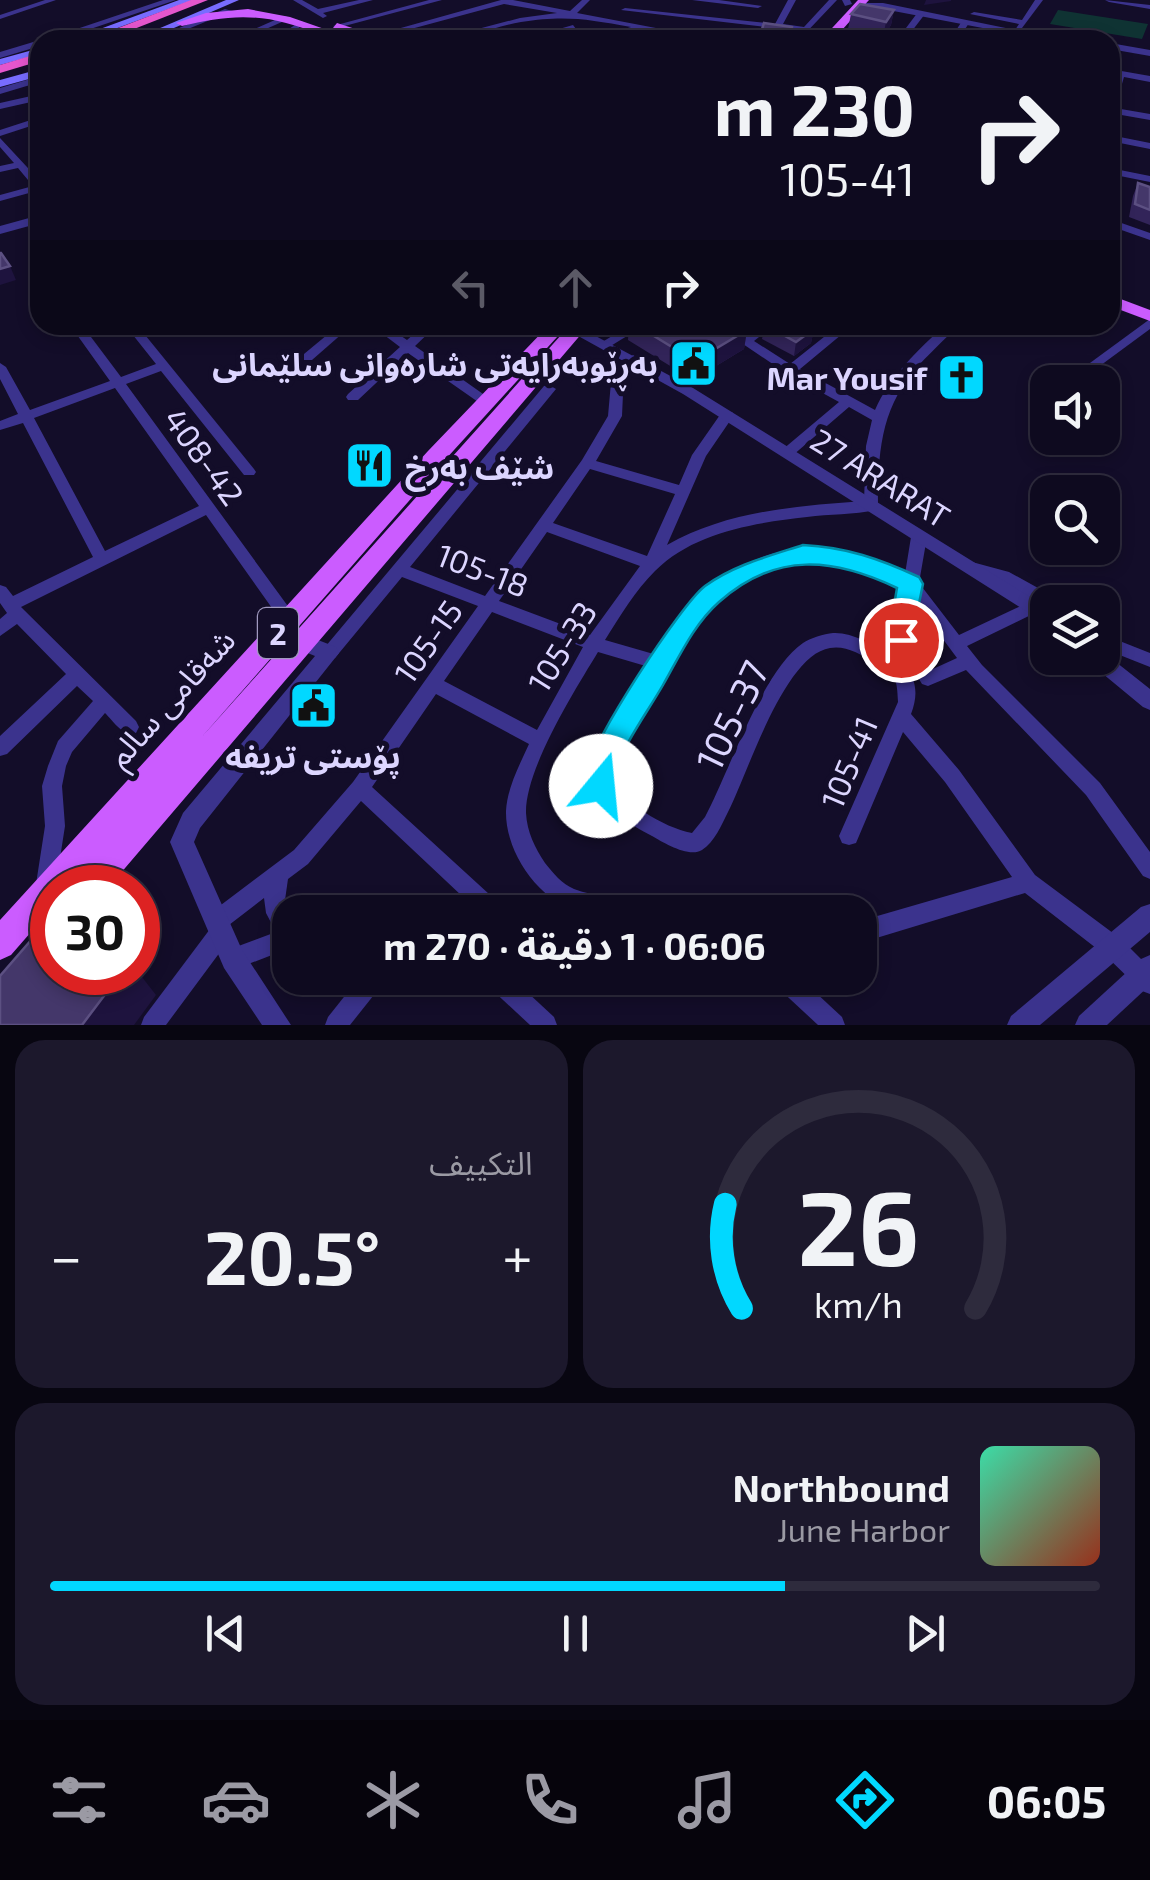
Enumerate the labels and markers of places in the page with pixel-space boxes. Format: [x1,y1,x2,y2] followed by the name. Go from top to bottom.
[667,337,719,389] public building icon: بەڕێوبەرایەتی شارەوانی سلێمانی
[212,344,658,392] place label: بەڕێوبەرایەتی شارەوانی سلێمانی
[936,351,988,403] church icon: Mar Yousif
[767,358,928,396] place label: Mar Yousif
[344,440,396,492] restaurant icon: شێف بەرخ
[405,447,554,492] place label: شێف بەرخ
[859,598,944,683] pin
[287,679,339,731] public building icon: پۆستی تریفە
[225,736,401,779] place label: پۆستی تریفە

